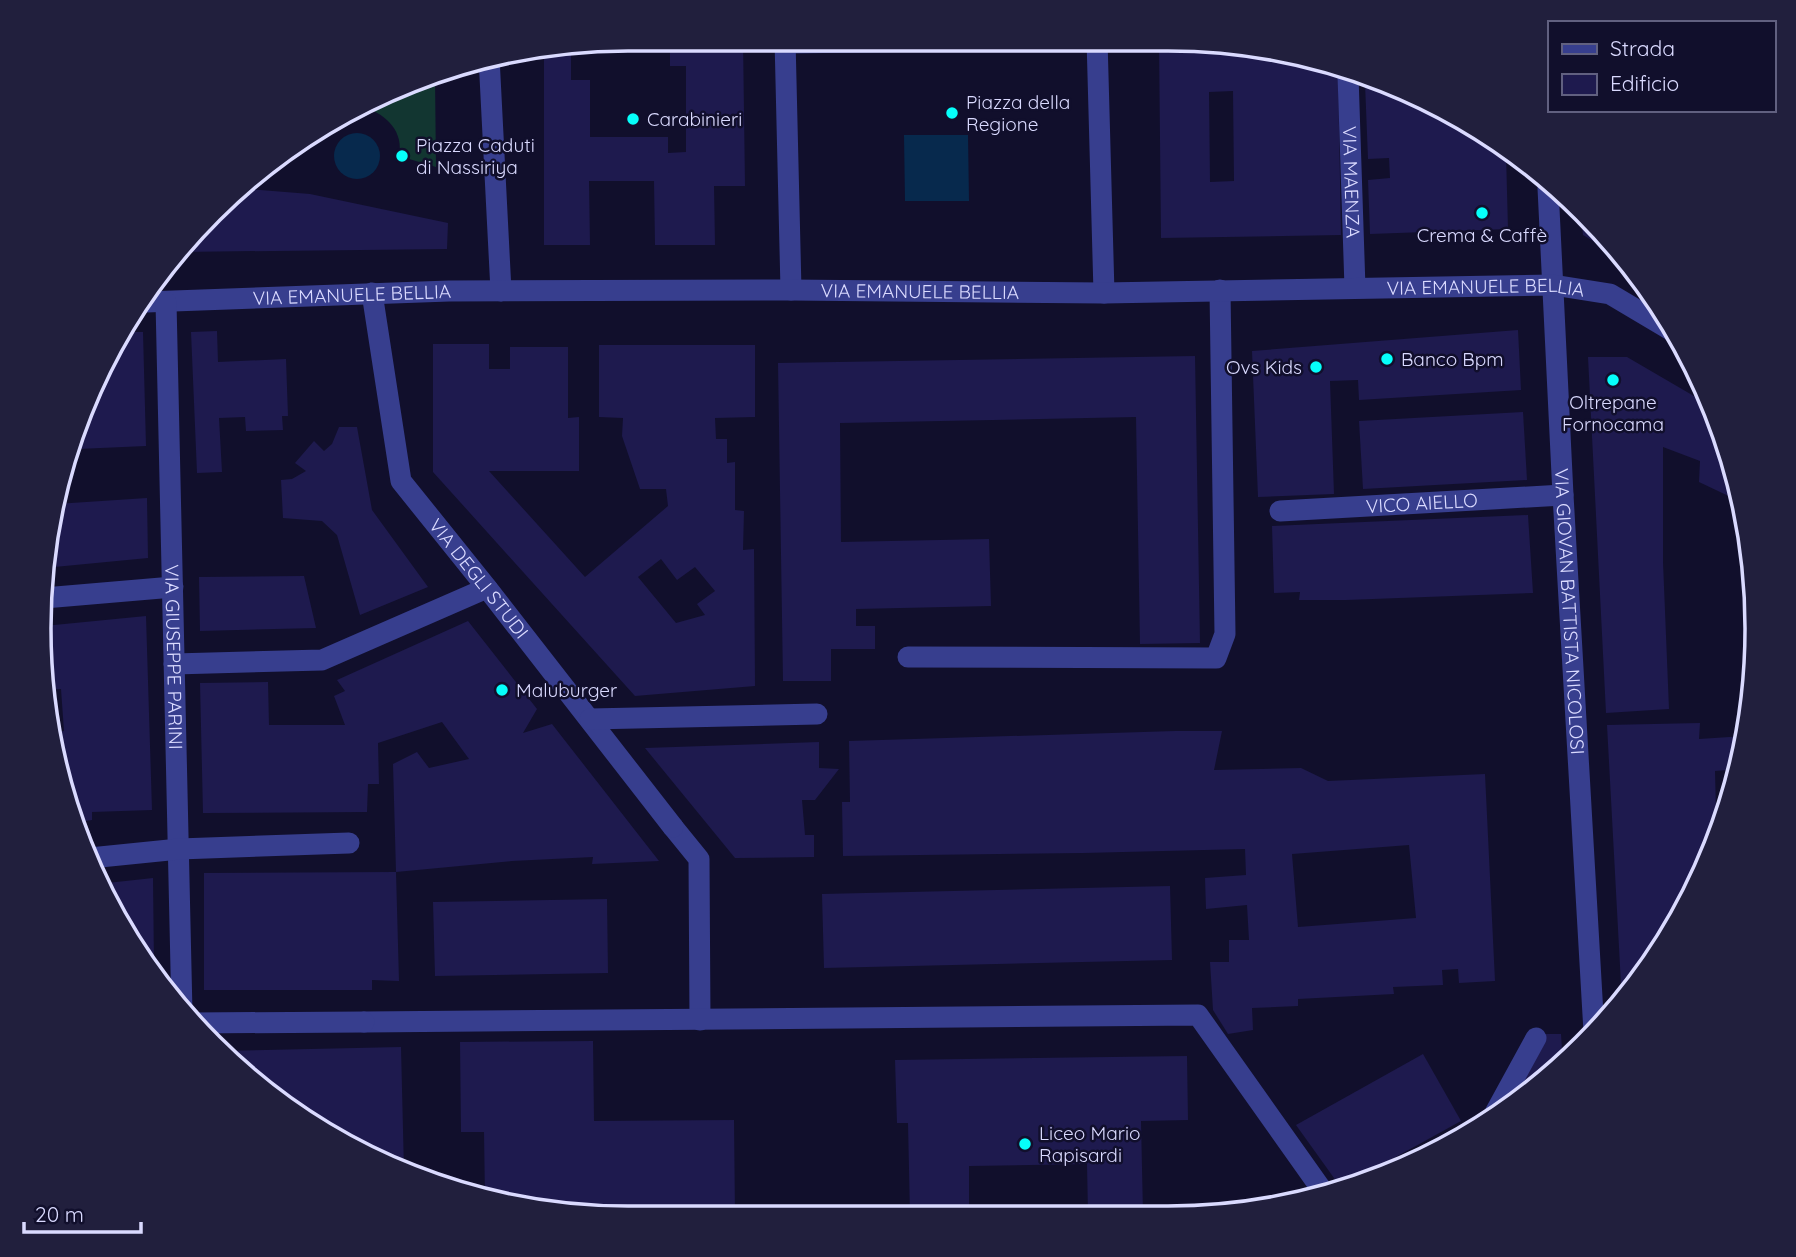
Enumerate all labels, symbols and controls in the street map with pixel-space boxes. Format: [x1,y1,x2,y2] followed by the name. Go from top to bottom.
[1548,21,1775,112] legend
[1610,35,1675,61] text: Strada
[1610,70,1679,96] text: Edificio
[966,90,1070,136] place label: Piazza della Regione
[944,105,960,121] marker: Piazza della Regione
[647,107,742,131] place label: Carabinieri
[625,111,641,127] marker: Carabinieri
[1338,126,1365,238] street label: VIA MAENZA
[416,133,535,179] place label: Piazza Caduti di Nassiriya
[394,148,410,164] marker: Piazza Caduti di Nassiriya
[1474,205,1490,221] marker: Crema & Caffè
[1417,223,1547,247] place label: Crema & Caffè
[1386,273,1586,302] street label: VIA EMANUELE BELLIA
[820,278,1019,304] street label: VIA EMANUELE BELLIA
[252,279,451,310] street label: VIA EMANUELE BELLIA
[1401,347,1504,371] place label: Banco Bpm
[1379,351,1395,367] marker: Banco Bpm
[1226,355,1302,379] place label: Ovs Kids
[1308,359,1324,375] marker: Ovs Kids
[1605,372,1621,388] marker: Oltrepane Fornocama
[1562,390,1664,436] place label: Oltrepane Fornocama
[1550,468,1590,755] street label: VIA GIOVAN BATTISTA NICOLOSI
[1365,488,1478,518] street label: VICO AIELLO
[424,514,534,643] street label: VIA DEGLI STUDI
[160,564,188,750] street label: VIA GIUSEPPE PARINI
[516,678,618,702] place label: Maluburger
[494,682,510,698] marker: Maluburger
[1039,1121,1141,1167] place label: Liceo Mario Rapisardi
[1017,1136,1033,1152] marker: Liceo Mario Rapisardi
[24,1190,142,1234] scale bar
[35,1201,84,1227] text: 20 m

